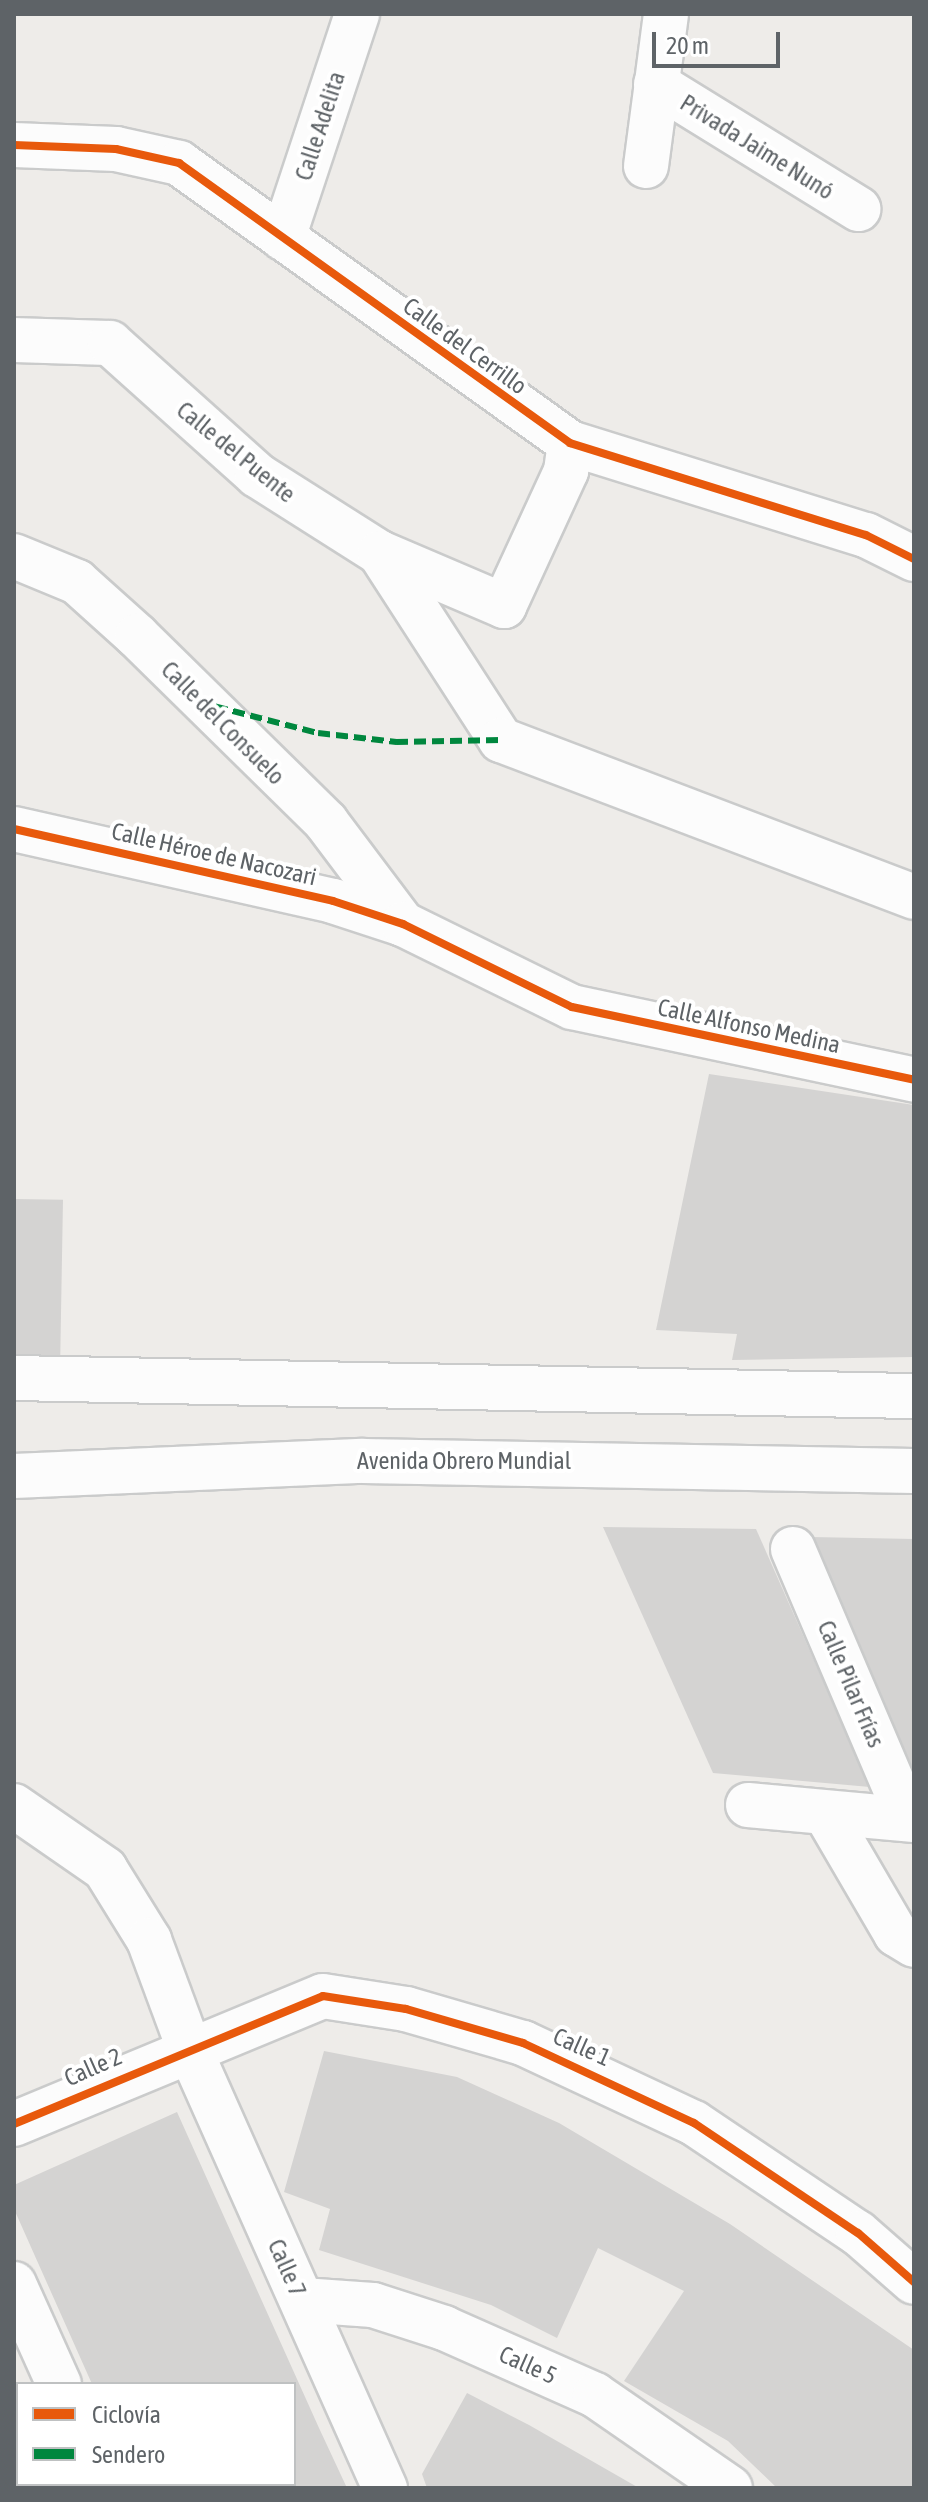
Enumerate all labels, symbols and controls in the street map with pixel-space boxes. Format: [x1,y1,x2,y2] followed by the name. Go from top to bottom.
[656,16,784,66] scale bar
[666,32,709,59] text: 20 m
[289,68,351,184] street label: Calle Adelita
[675,88,839,206] street label: Privada Jaime Nunó
[398,292,532,400] street label: Calle del Cerrillo
[171,395,301,509] street label: Calle del Puente
[155,655,291,791] street label: Calle del Consuelo
[109,816,319,892] street label: Calle Héroe de Nacozari
[655,993,843,1059] street label: Calle Alfonso Medina
[357,1447,571,1475] street label: Avenida Obrero Mundial
[811,1616,891,1752] street label: Calle Pilar Frías
[549,2022,615,2072] street label: Calle 1
[60,2042,126,2092] street label: Calle 2
[262,2235,312,2301] street label: Calle 7
[495,2340,561,2390] street label: Calle 5
[16,2382,296,2486] legend
[92,2401,161,2428] text: Ciclovía
[92,2441,165,2468] text: Sendero

